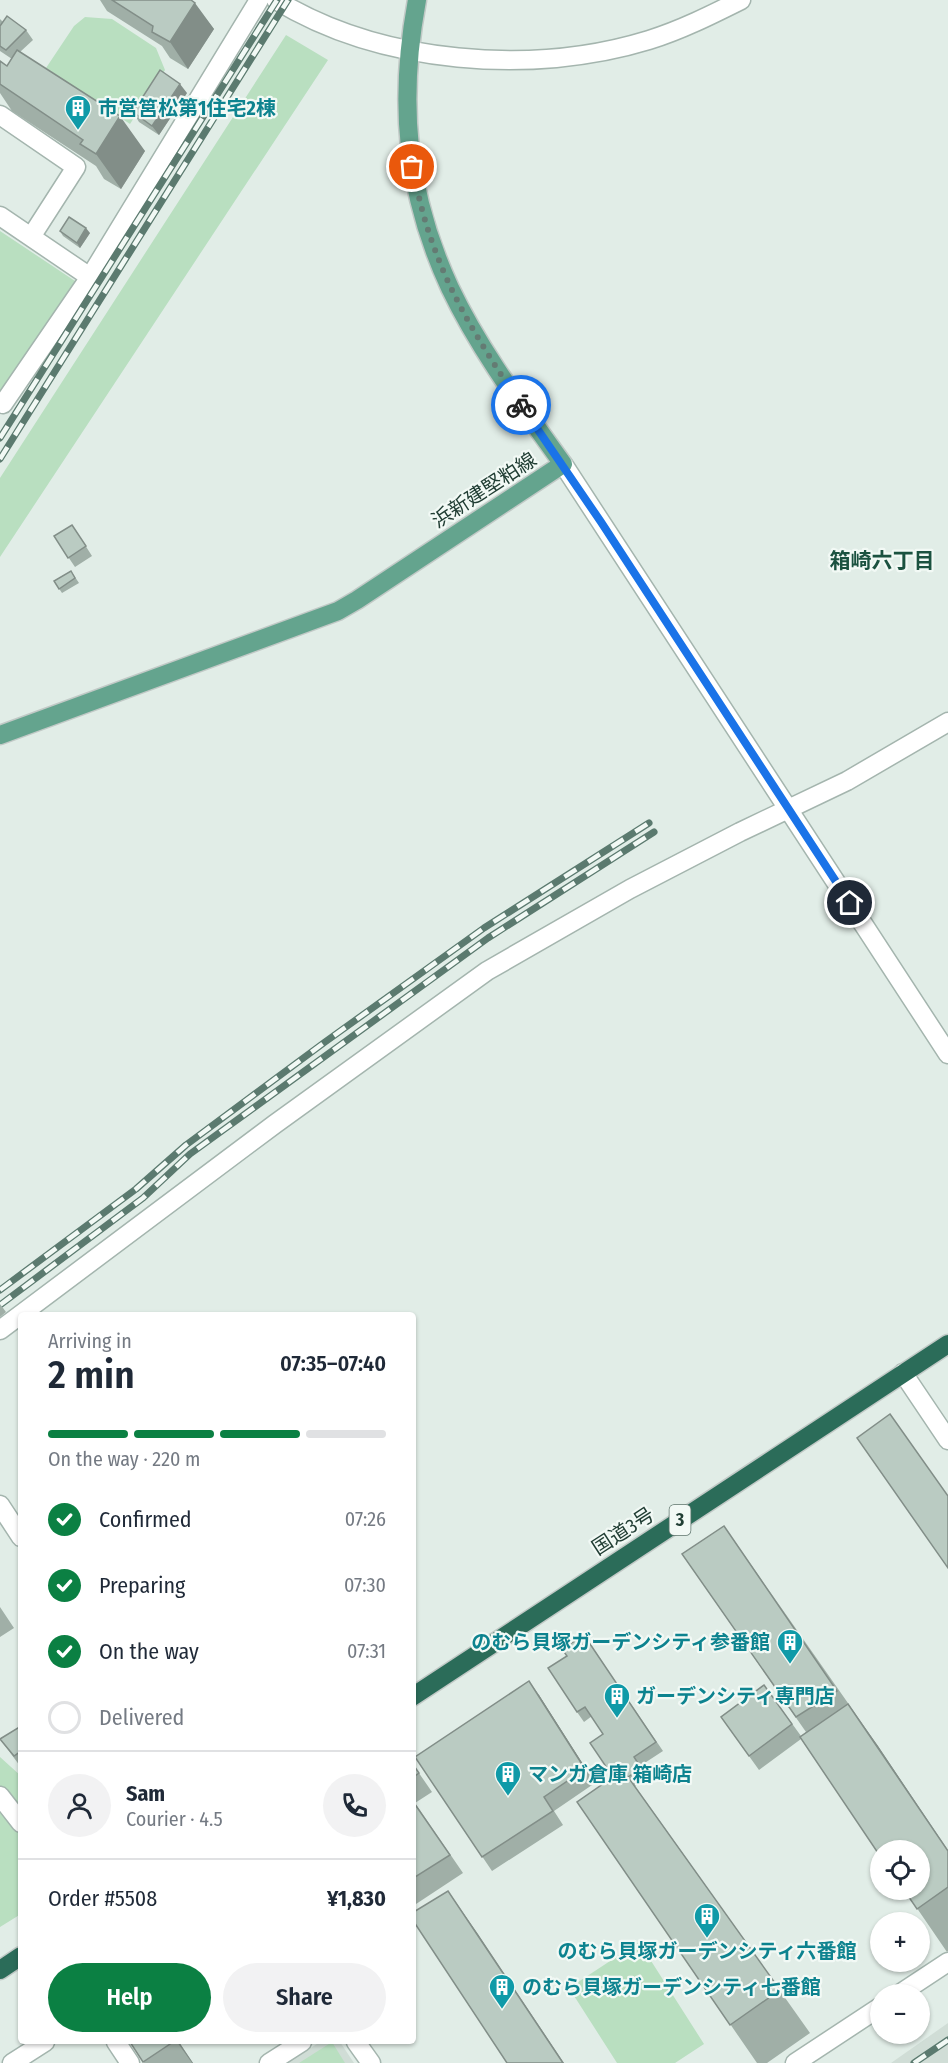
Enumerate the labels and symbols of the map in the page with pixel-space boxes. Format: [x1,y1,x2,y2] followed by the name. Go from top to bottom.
[63,93,93,131] building icon: 市営筥松第1住宅2棟
[98,96,276,120] place label: 市営筥松第1住宅2棟
[386,141,437,192] pin
[491,375,551,435] courier
[427,447,541,533] street label: 浜新建堅粕線
[830,548,935,574] district label: 箱崎六丁目
[824,877,875,928] pin
[588,1502,658,1560] street label: 国道3号
[670,1505,690,1535] road number: 3
[775,1627,805,1665] building icon: のむら貝塚ガーデンシティ参番館
[471,1630,770,1654] place label: のむら貝塚ガーデンシティ参番館
[602,1681,632,1719] building icon: ガーデンシティ専門店
[636,1684,835,1708] place label: ガーデンシティ専門店
[493,1759,523,1797] building icon: マンガ倉庫 箱崎店
[528,1762,692,1786] place label: マンガ倉庫 箱崎店
[692,1901,722,1939] building icon: のむら貝塚ガーデンシティ六番館
[558,1939,856,1963] place label: のむら貝塚ガーデンシティ六番館
[487,1972,517,2010] building icon: のむら貝塚ガーデンシティ七番館
[522,1975,821,1999] place label: のむら貝塚ガーデンシティ七番館

